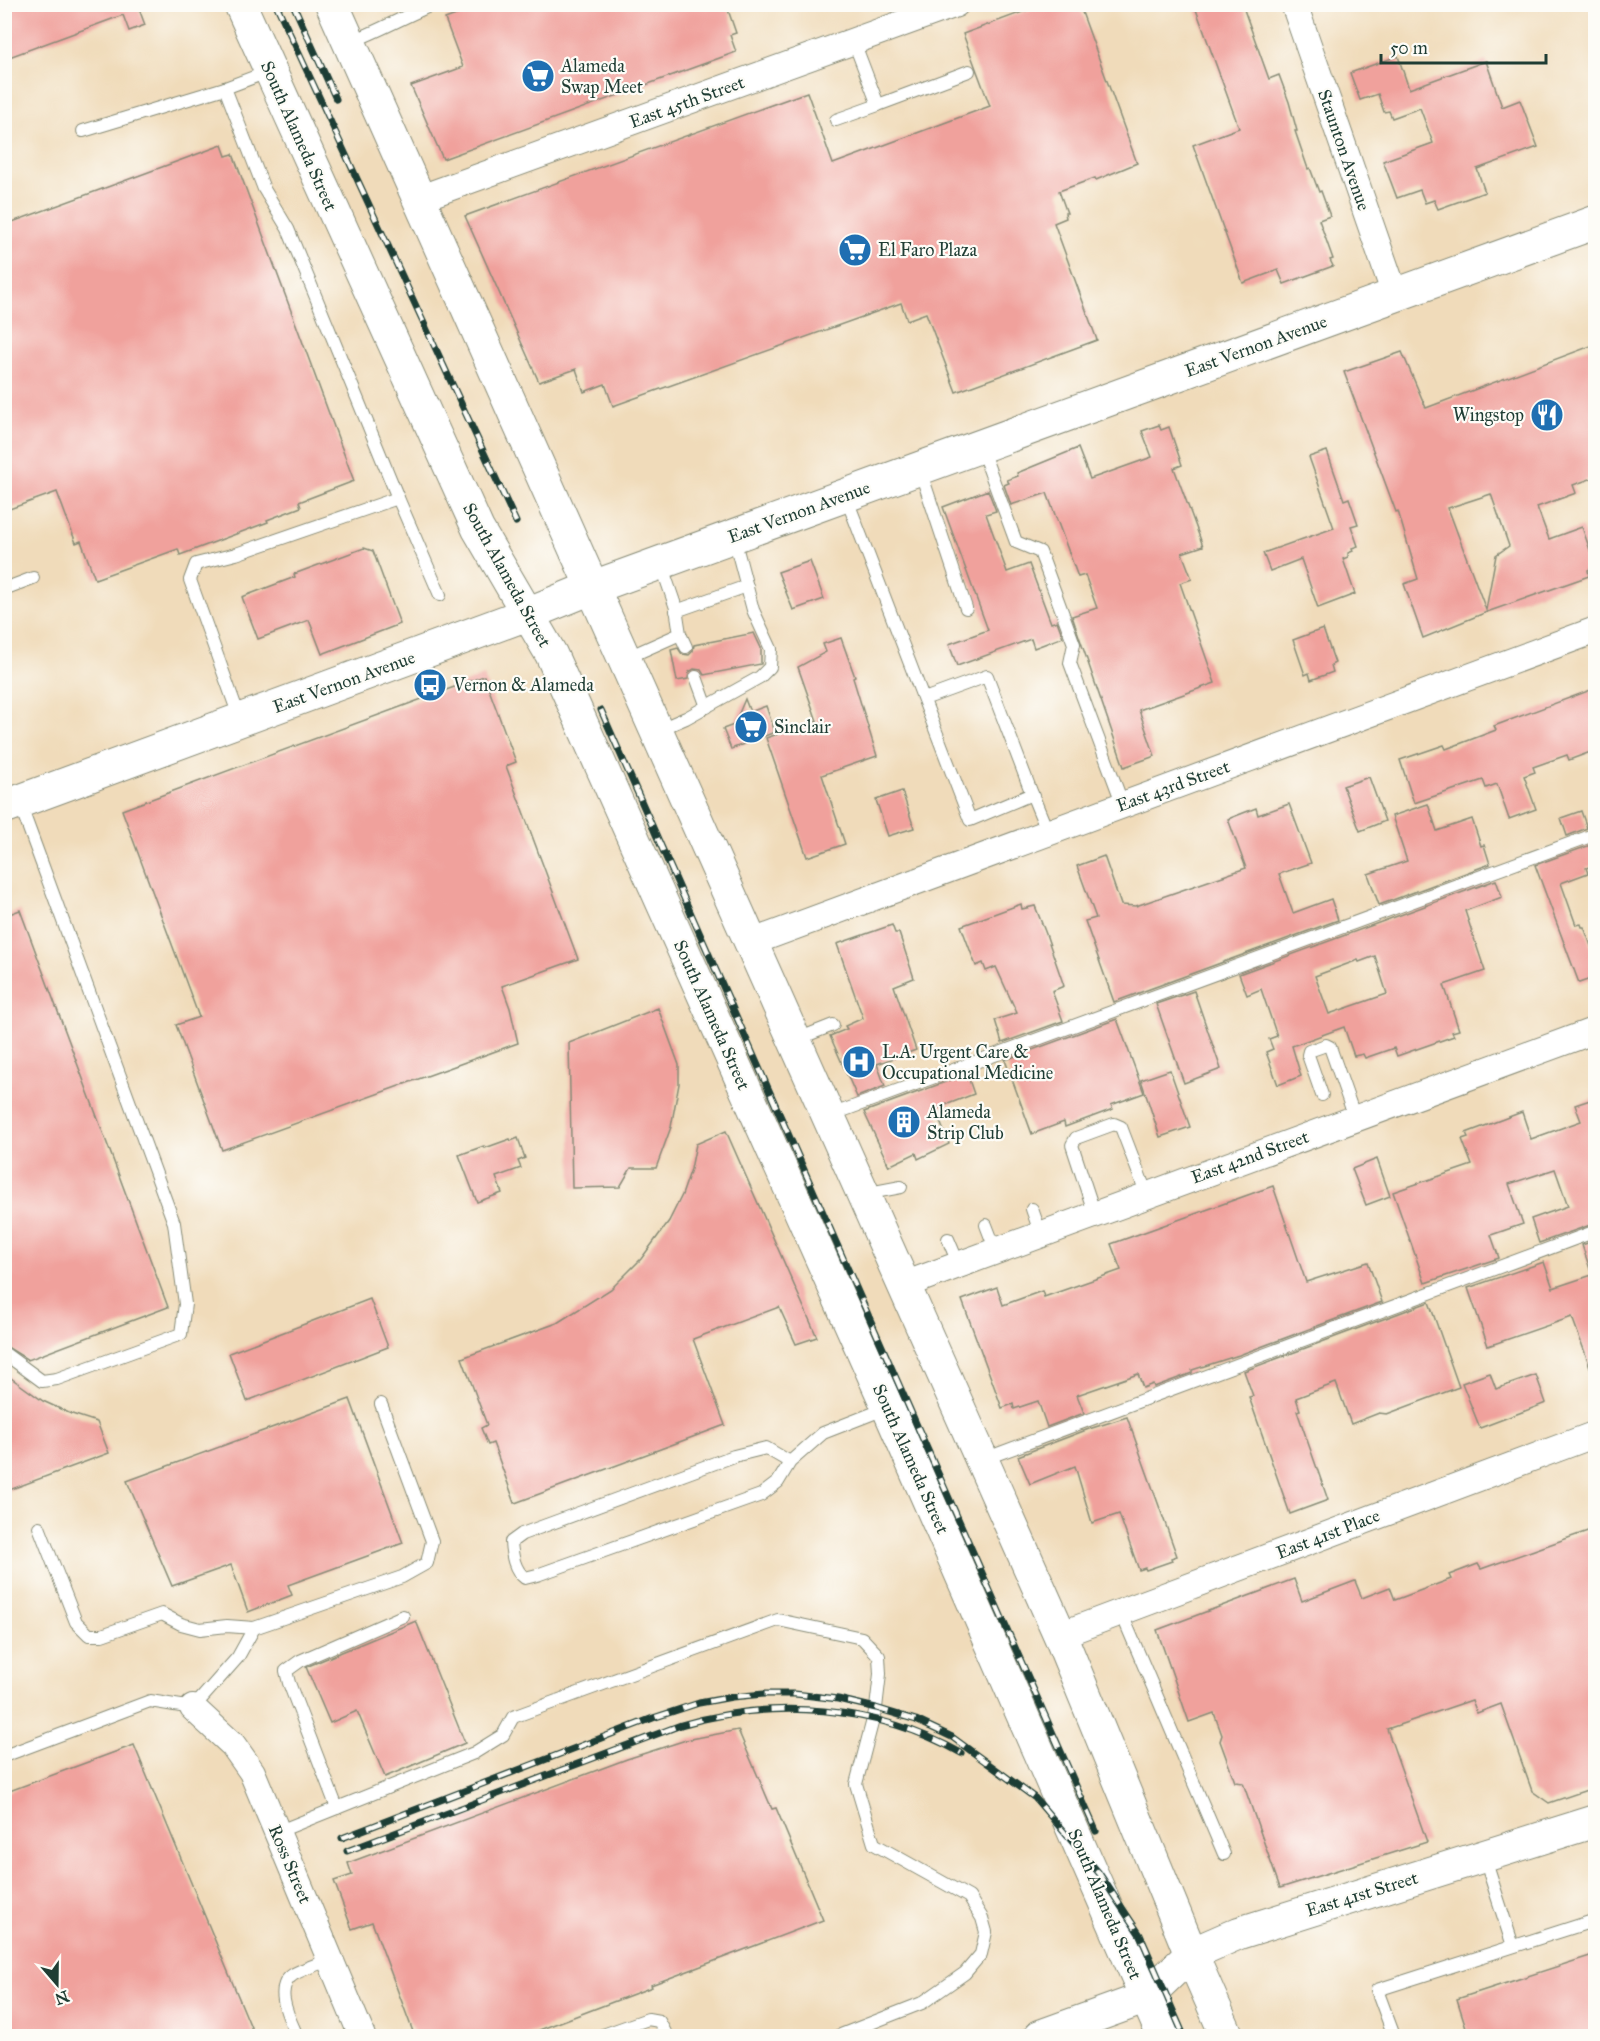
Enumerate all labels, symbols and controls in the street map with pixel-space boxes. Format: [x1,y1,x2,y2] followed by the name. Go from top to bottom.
[1381,27,1546,65] scale bar
[1390,37,1428,59] text: 50 m
[560,55,644,98] place label: Alameda Swap Meet
[256,58,342,215] street label: South Alameda Street
[520,58,556,94] supermarket icon: Alameda Swap Meet
[627,71,748,133] street label: East 45th Street
[1313,86,1375,214] street label: Staunton Avenue
[837,232,873,268] supermarket icon: El Faro Plaza
[878,239,977,261] place label: El Faro Plaza
[1182,310,1330,382] street label: East Vernon Avenue
[1529,397,1565,433] restaurant icon: Wingstop
[1453,404,1524,427] place label: Wingstop
[725,476,873,548] street label: East Vernon Avenue
[458,499,556,652] street label: South Alameda Street
[270,646,418,718] street label: East Vernon Avenue
[412,667,448,703] bus stop icon: Vernon & Alameda
[452,674,594,696] place label: Vernon & Alameda
[733,709,769,745] supermarket icon: Sinclair
[774,716,831,738] place label: Sinclair
[1113,755,1233,817] street label: East 43rd Street
[669,937,755,1094] street label: South Alameda Street
[882,1041,1053,1084] place label: L.A. Urgent Care & Occupational Medicine
[841,1044,877,1080] hospital icon: L.A. Urgent Care & Occupational Medicine
[926,1101,1004,1144] place label: Alameda Strip Club
[886,1104,922,1140] building icon: Alameda Strip Club
[1188,1125,1312,1188] street label: East 42nd Street
[868,1381,954,1538] street label: South Alameda Street
[1273,1504,1383,1564] street label: East 41st Place
[264,1821,317,1907] street label: Ross Street
[1063,1825,1147,1983] street label: South Alameda Street
[1303,1866,1421,1921] street label: East 41st Street
[27,1954,87,2014] north arrow
[52,1986,72,2009] text: N

